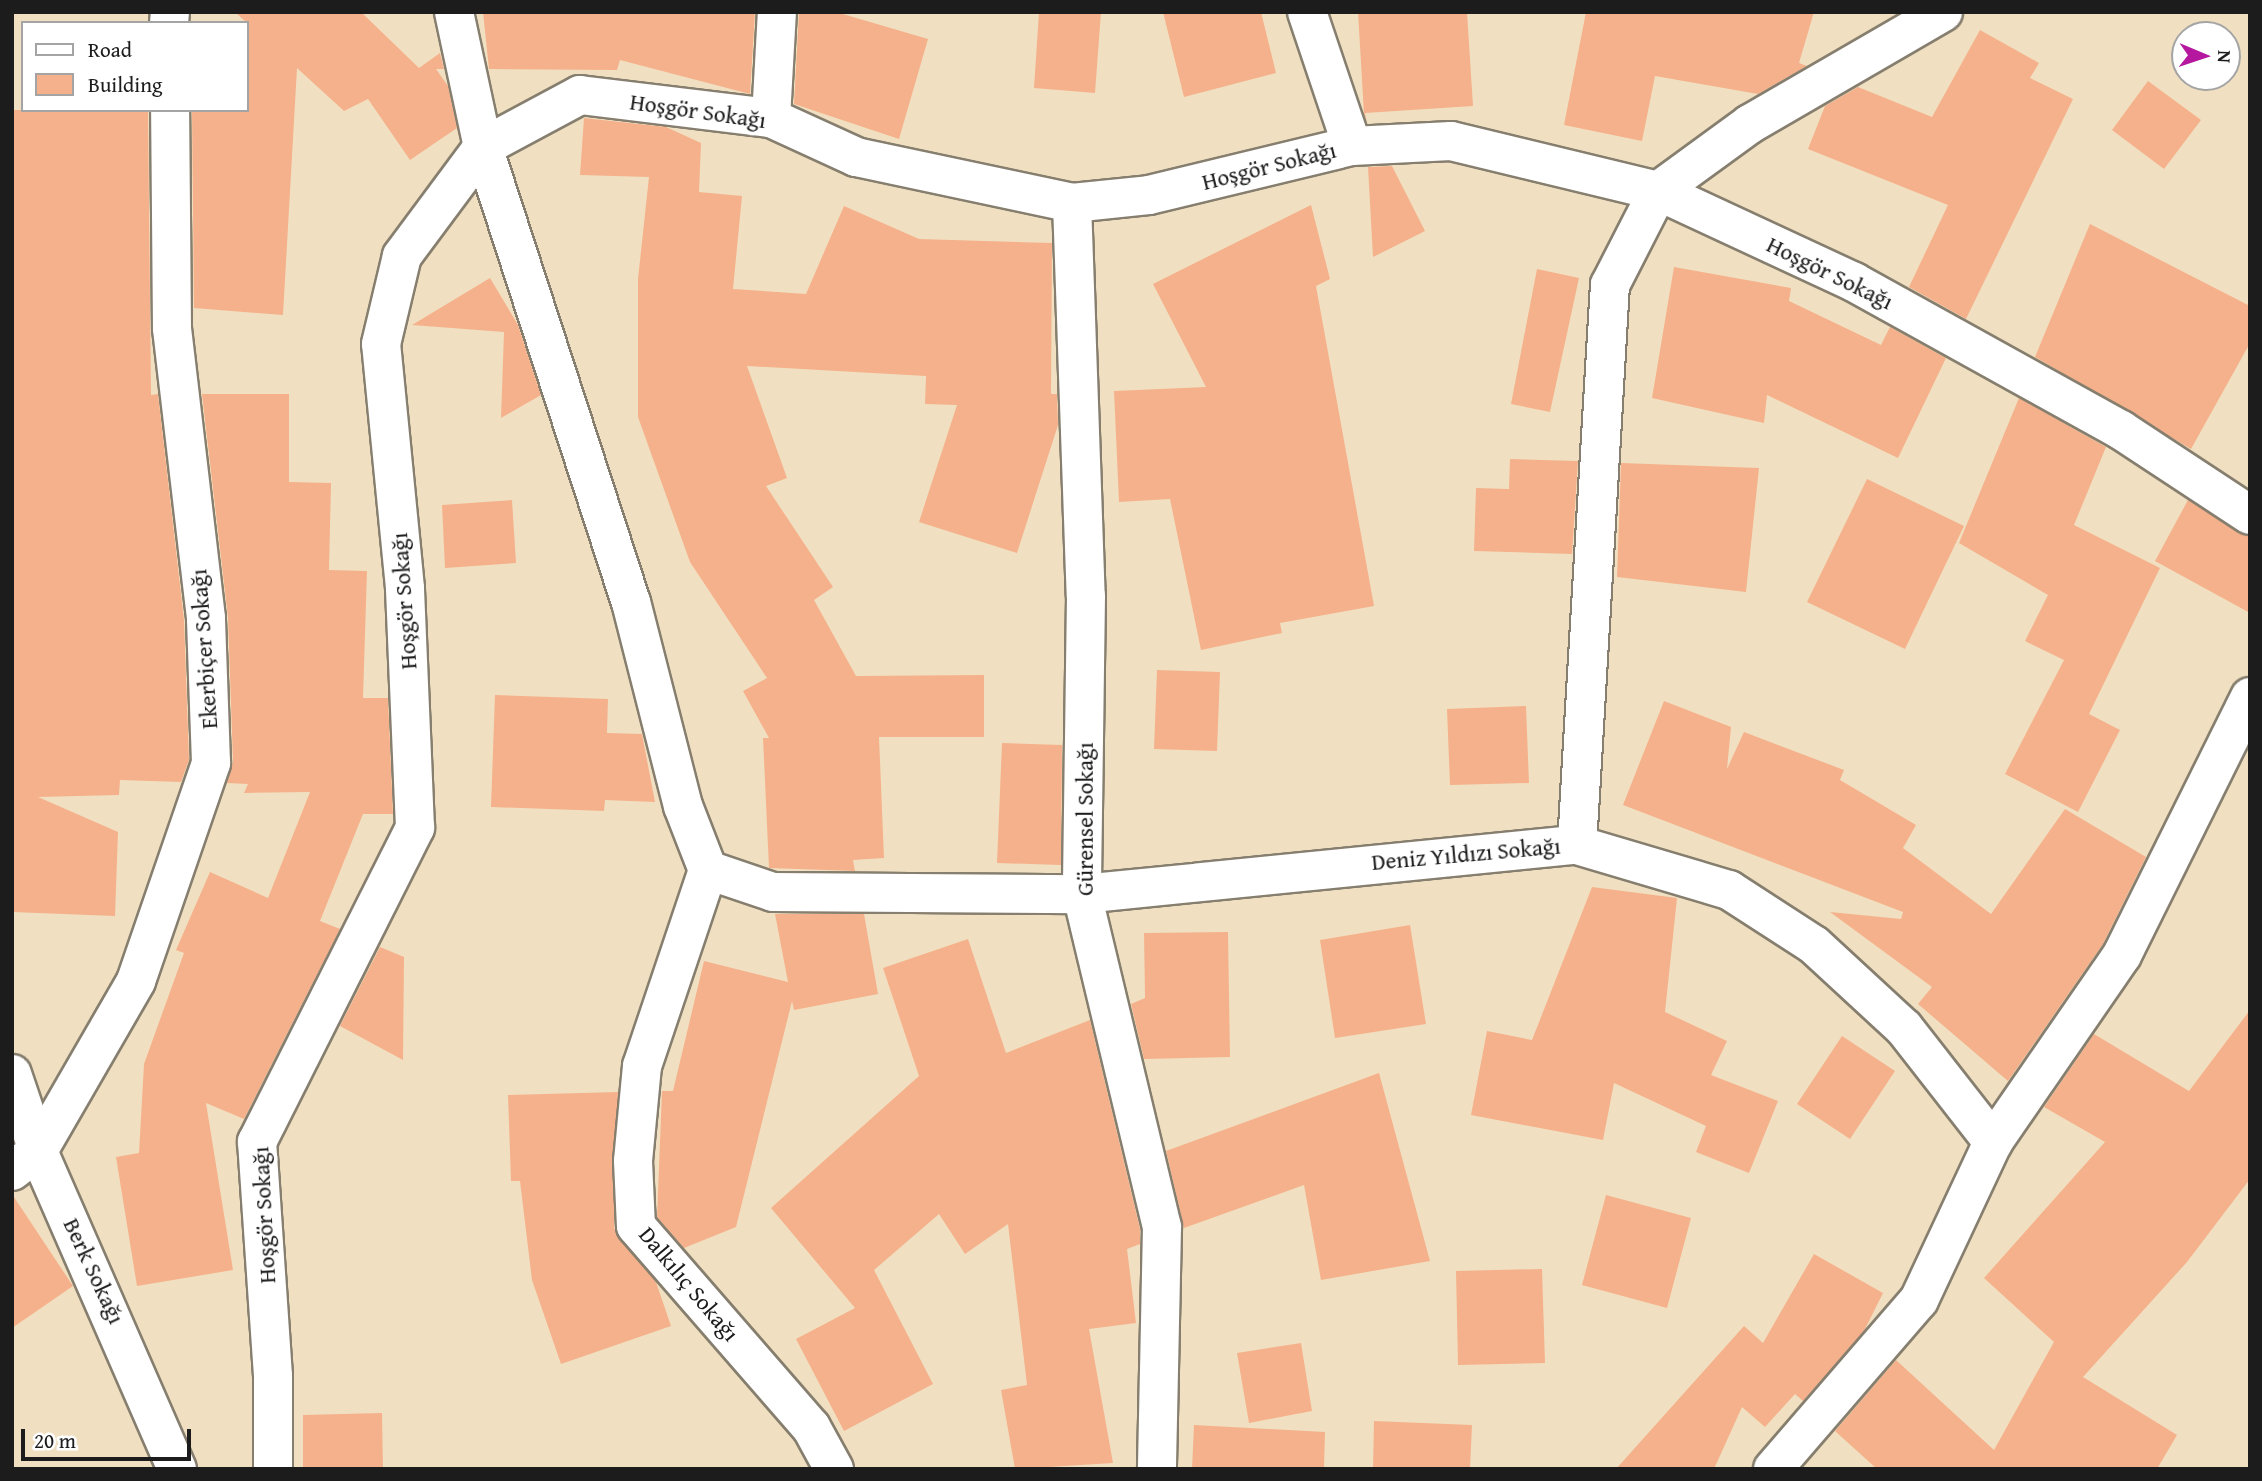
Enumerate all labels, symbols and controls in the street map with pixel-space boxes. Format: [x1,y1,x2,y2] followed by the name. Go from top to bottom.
[21,21,248,112] legend
[2171,21,2241,91] north arrow
[88,34,132,65] text: Road
[2211,50,2239,63] text: N
[88,69,162,100] text: Building
[628,88,768,134] street label: Hoşgör Sokağı
[1199,136,1339,196] street label: Hoşgör Sokağı
[1762,231,1898,315] street label: Hoşgör Sokağı
[385,532,423,670] street label: Hoşgör Sokağı
[185,568,223,730] street label: Ekerbiçer Sokağı
[1071,742,1099,896] street label: Gürensel Sokağı
[1370,832,1562,876] street label: Deniz Yıldızı Sokağı
[247,1146,281,1284] street label: Hoşgör Sokağı
[58,1214,130,1328] street label: Berk Sokağı
[633,1221,745,1347] street label: Dalkılıç Sokağı
[24,1414,194,1458] scale bar
[34,1425,76,1456] text: 20 m

